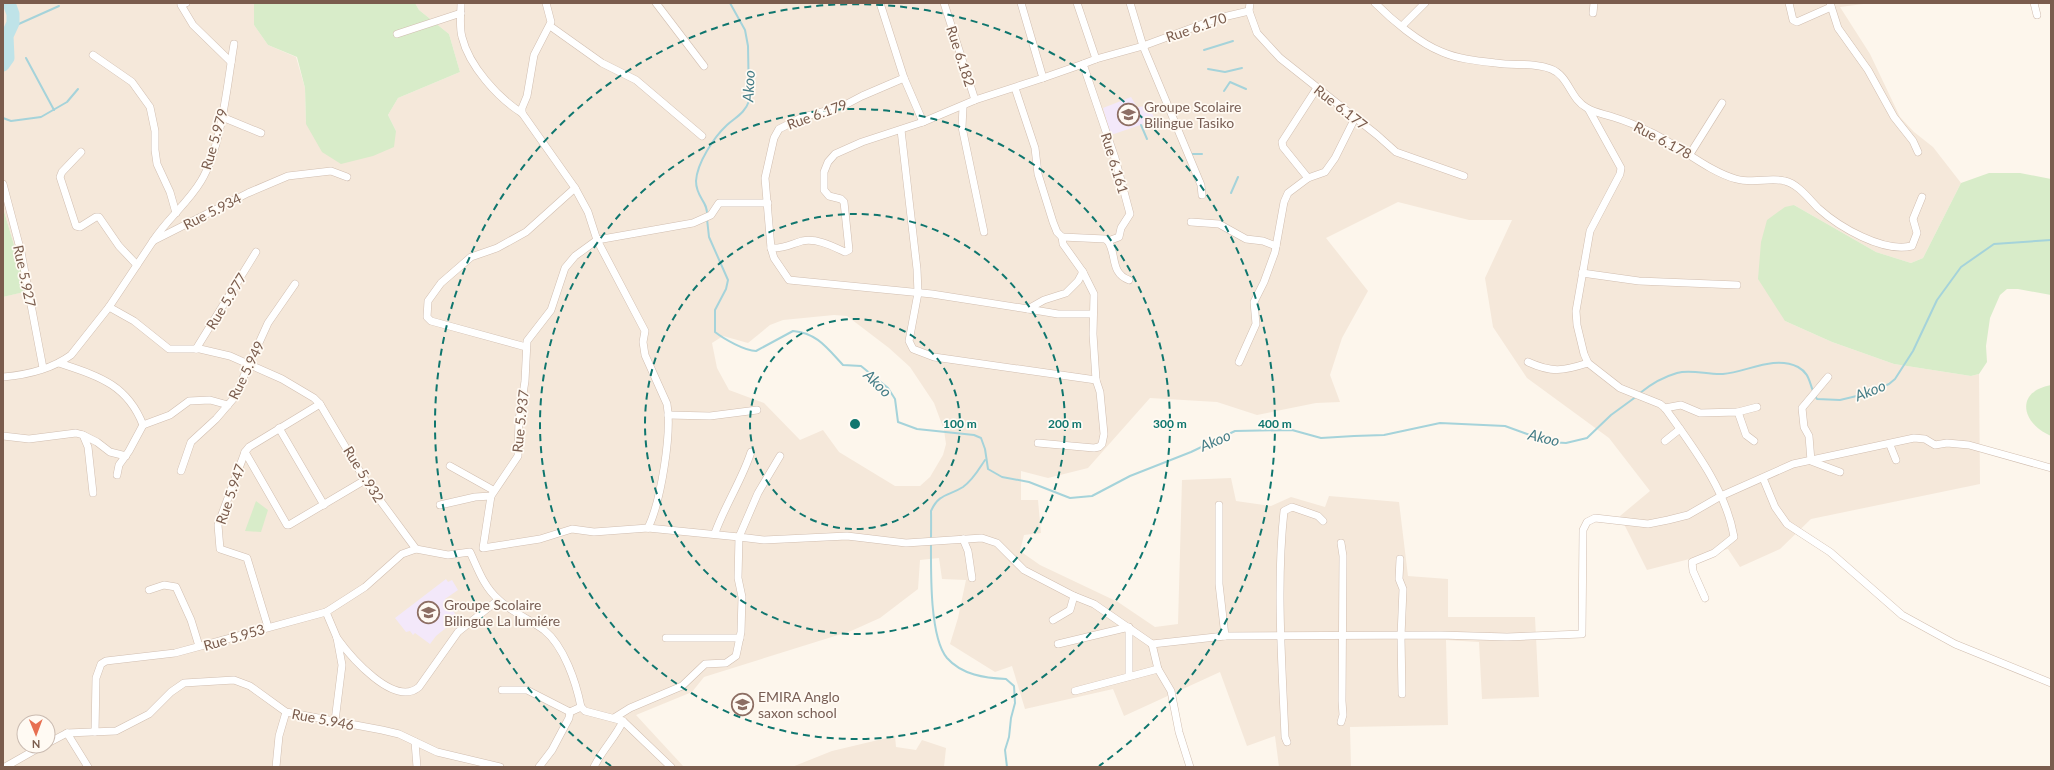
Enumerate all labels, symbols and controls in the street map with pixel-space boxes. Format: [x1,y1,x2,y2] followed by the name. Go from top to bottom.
[1163,9,1229,45] street label: Rue 6.170
[943,23,979,89] street label: Rue 6.182
[738,69,758,103] water label: Akoo
[1311,81,1371,133] street label: Rue 6.177
[784,95,850,133] street label: Rue 6.179
[1144,98,1241,131] place label: Groupe Scolaire Bilingue Tasiko
[1116,101,1142,127] school or university icon: Groupe Scolaire Bilingue Tasiko
[197,106,231,172] street label: Rue 5.979
[1631,118,1695,162] street label: Rue 6.178
[1098,130,1132,196] street label: Rue 6.161
[180,189,244,233] street label: Rue 5.934
[10,243,40,309] street label: Rue 5.927
[202,270,250,332] street label: Rue 5.977
[225,338,267,402] street label: Rue 5.949
[860,365,896,401] water label: Akoo
[1851,376,1888,405] water label: Akoo
[508,389,532,453] street label: Rue 5.937
[943,416,977,431] text: 100 m
[1048,416,1082,431] text: 200 m
[1153,416,1187,431] text: 300 m
[1258,416,1292,431] text: 400 m
[848,417,862,431] centre of rings
[1526,424,1562,449] water label: Akoo
[1196,425,1233,455] water label: Akoo
[340,443,388,505] street label: Rue 5.932
[212,461,248,527] street label: Rue 5.947
[444,596,560,629] place label: Groupe Scolaire Bilingue La lumiére
[415,599,441,625] school or university icon: Groupe Scolaire Bilingue La lumiére
[201,620,267,654] street label: Rue 5.953
[758,688,840,721] place label: EMIRA Anglo saxon school
[729,691,755,717] school or university icon: EMIRA Anglo saxon school
[290,705,356,733] street label: Rue 5.946
[16,714,56,754] north arrow
[32,738,41,751] text: N

